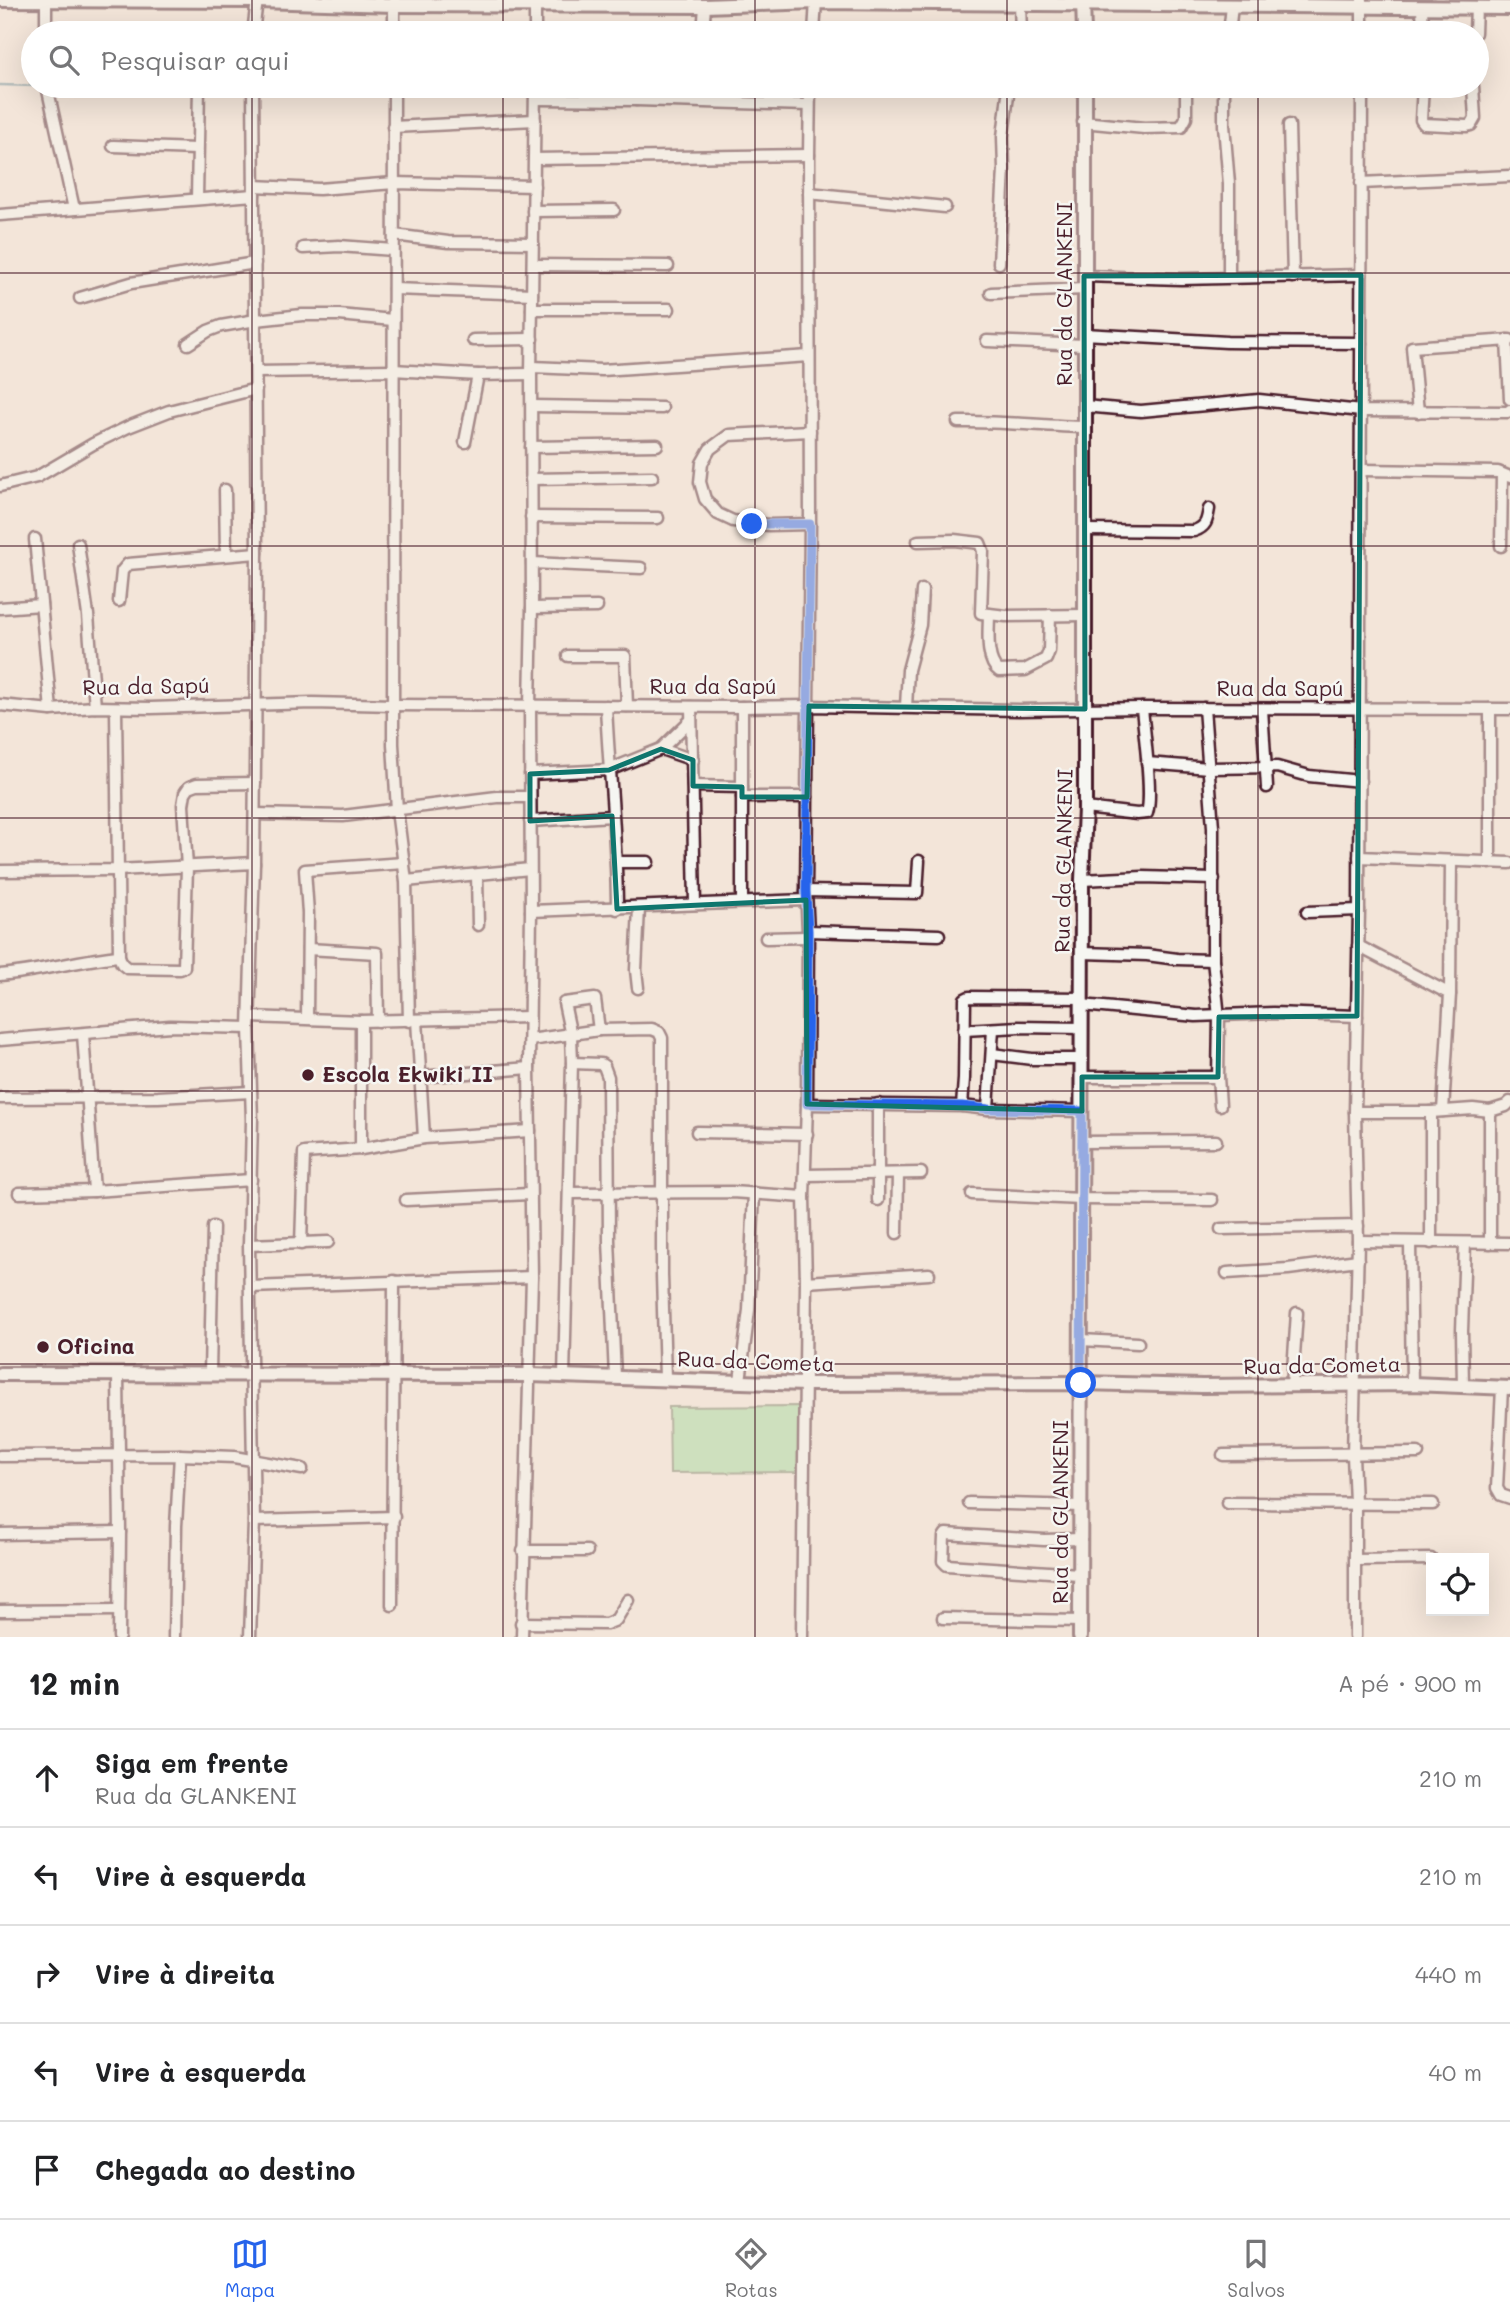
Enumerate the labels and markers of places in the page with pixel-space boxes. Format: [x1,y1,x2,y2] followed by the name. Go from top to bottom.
[322,1060,493,1087] place label: Escola Ekwiki II
[300,1067,316,1083] marker: Escola Ekwiki II
[57,1332,135,1359] place label: Oficina
[35,1339,51,1355] marker: Oficina

